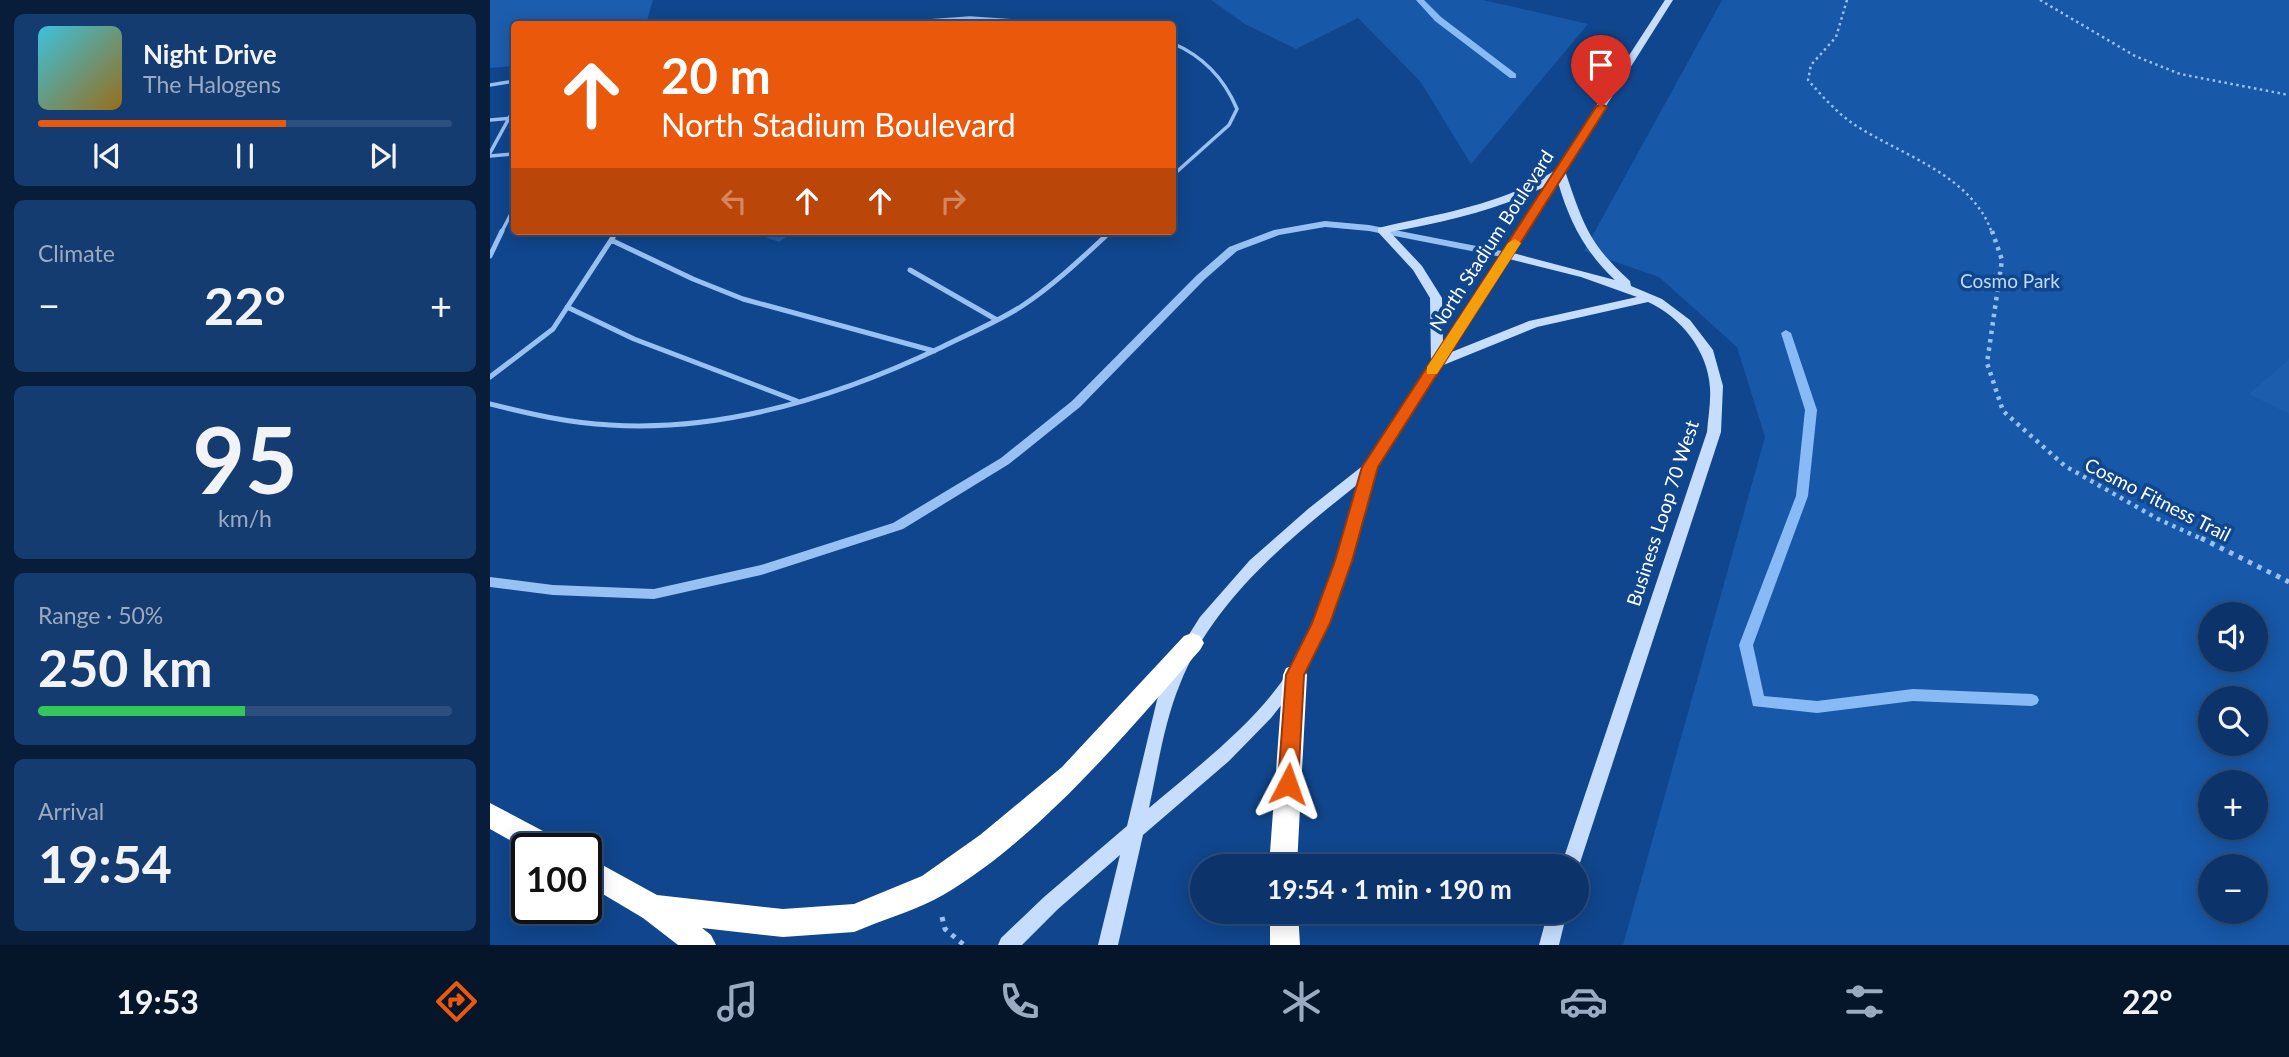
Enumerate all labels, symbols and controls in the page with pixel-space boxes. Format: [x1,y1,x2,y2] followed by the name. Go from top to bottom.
[1571,35,1631,107] pin
[143,38,277,70] text: Night Drive
[661,46,771,104] text: 20 m
[1582,46,1620,84] icon: arrive
[546,49,637,140] icon: ahead
[143,70,281,98] text: The Halogens
[661,105,1016,144] text: North Stadium Boulevard
[88,137,126,175] icon: previous
[226,137,264,175] icon: pause
[364,137,402,175] icon: next
[1424,145,1558,335] street label: North Stadium Boulevard
[715,182,753,220] icon: left
[788,182,826,220] icon: ahead
[861,182,899,220] icon: ahead
[934,182,972,220] icon: right
[38,239,115,267] text: Climate
[1960,269,2060,292] park label: Cosmo Park
[204,274,286,336] text: 22°
[38,282,60,328] text: −
[430,282,452,328] text: +
[192,404,298,513] text: 95
[1621,417,1703,609] street label: Business Loop 70 West
[2081,452,2235,546] street label: Cosmo Fitness Trail
[218,504,272,532] text: km/h
[38,601,163,629] text: Range · 50%
[2198,602,2268,924] map controls
[2198,602,2268,672] button: sound
[38,636,212,698] text: 250 km
[2198,686,2268,756] button: search
[1251,747,1325,821] position arrow
[2198,770,2268,840] button: +
[38,797,104,825] text: Arrival
[38,832,172,894] text: 19:54
[511,833,602,924] speed limit sign: 100
[2198,854,2268,924] button: −
[1267,873,1512,905] text: 19:54 · 1 min · 190 m
[432,977,481,1026] icon: directions
[713,977,762,1026] icon: music
[995,977,1044,1026] icon: phone
[1277,977,1326,1026] icon: climate
[1559,977,1608,1026] icon: car
[1840,977,1889,1026] icon: filters
[116,982,199,1021] text: 19:53
[2122,982,2173,1021] text: 22°

